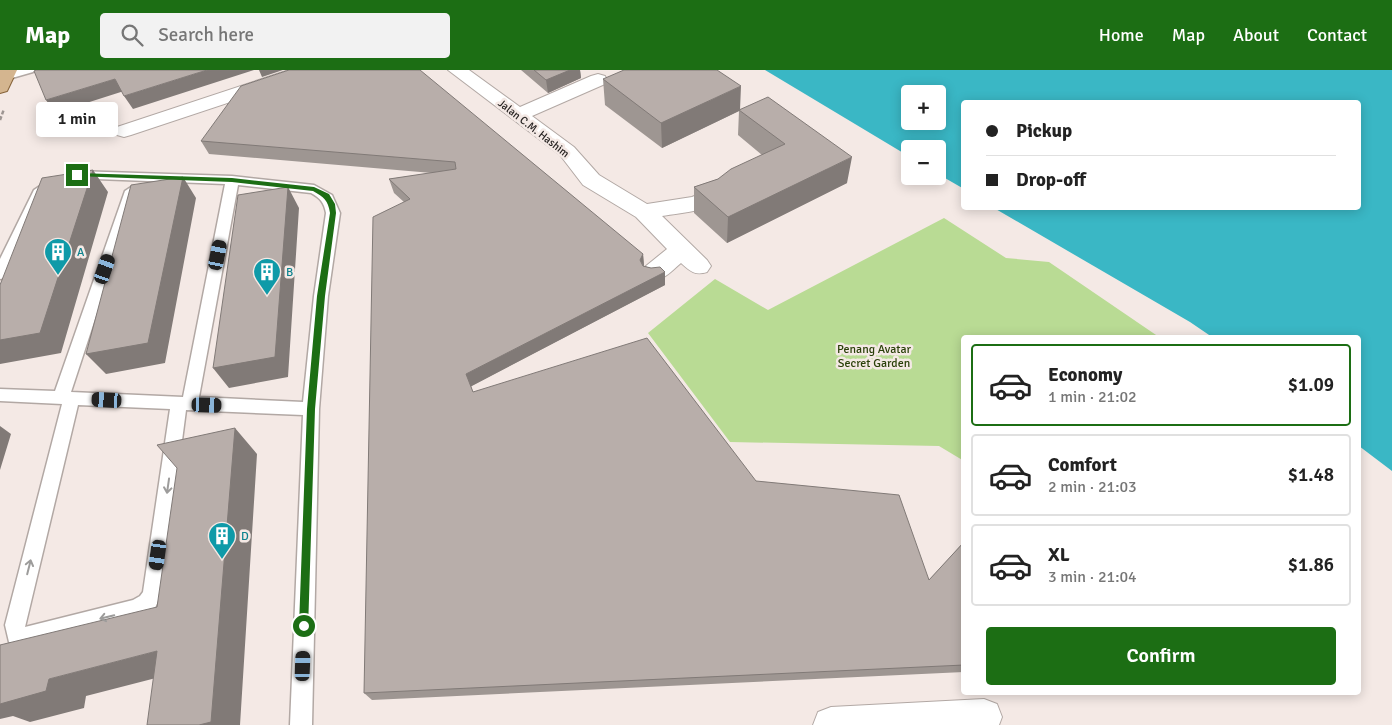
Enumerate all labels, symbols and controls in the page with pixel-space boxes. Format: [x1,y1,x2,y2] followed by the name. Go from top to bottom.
[100,13,450,58] search box
[25,20,70,50] text: Map
[118,21,146,49] icon: search
[158,23,254,47] text: Search here
[1099,24,1144,46] text: Home
[1172,24,1205,46] text: Map
[1233,24,1279,46] text: About
[1307,24,1367,46] text: Contact
[901,85,946,185] map controls
[901,85,946,130] button: +
[496,97,572,160] street label: Jalan C.M. Hashim
[36,102,118,138] callout: 1 min
[58,109,96,129] text: 1 min
[1016,119,1072,143] text: Pickup
[901,140,946,185] button: −
[66,164,88,186] route end
[1016,168,1086,192] text: Drop-off
[43,237,73,276] building icon: A
[207,239,228,271] car
[77,245,85,260] place label: A
[93,252,116,286] car
[252,257,282,296] building icon: B
[286,265,293,280] place label: B
[837,342,912,371] park label: Penang Avatar Secret Garden
[988,363,1033,408] icon: car
[1048,363,1122,387] text: Economy
[1288,373,1334,397] text: $1.09
[1048,387,1137,407] text: 1 min · 21:02
[91,392,122,408] car
[191,397,222,413] car
[988,453,1033,498] icon: car
[1048,453,1117,477] text: Comfort
[1288,463,1334,487] text: $1.48
[1048,477,1137,497] text: 2 min · 21:03
[162,478,172,494] one-way arrow
[207,521,237,560] building icon: D
[241,529,249,544] place label: D
[148,539,167,571] car
[988,543,1033,588] icon: car
[1048,543,1070,567] text: XL
[1288,553,1334,577] text: $1.86
[25,560,34,576] one-way arrow
[1048,567,1137,587] text: 3 min · 21:04
[99,612,115,622] one-way arrow
[293,615,315,637] route start
[986,627,1336,685] button: Confirm
[294,651,311,681] car

